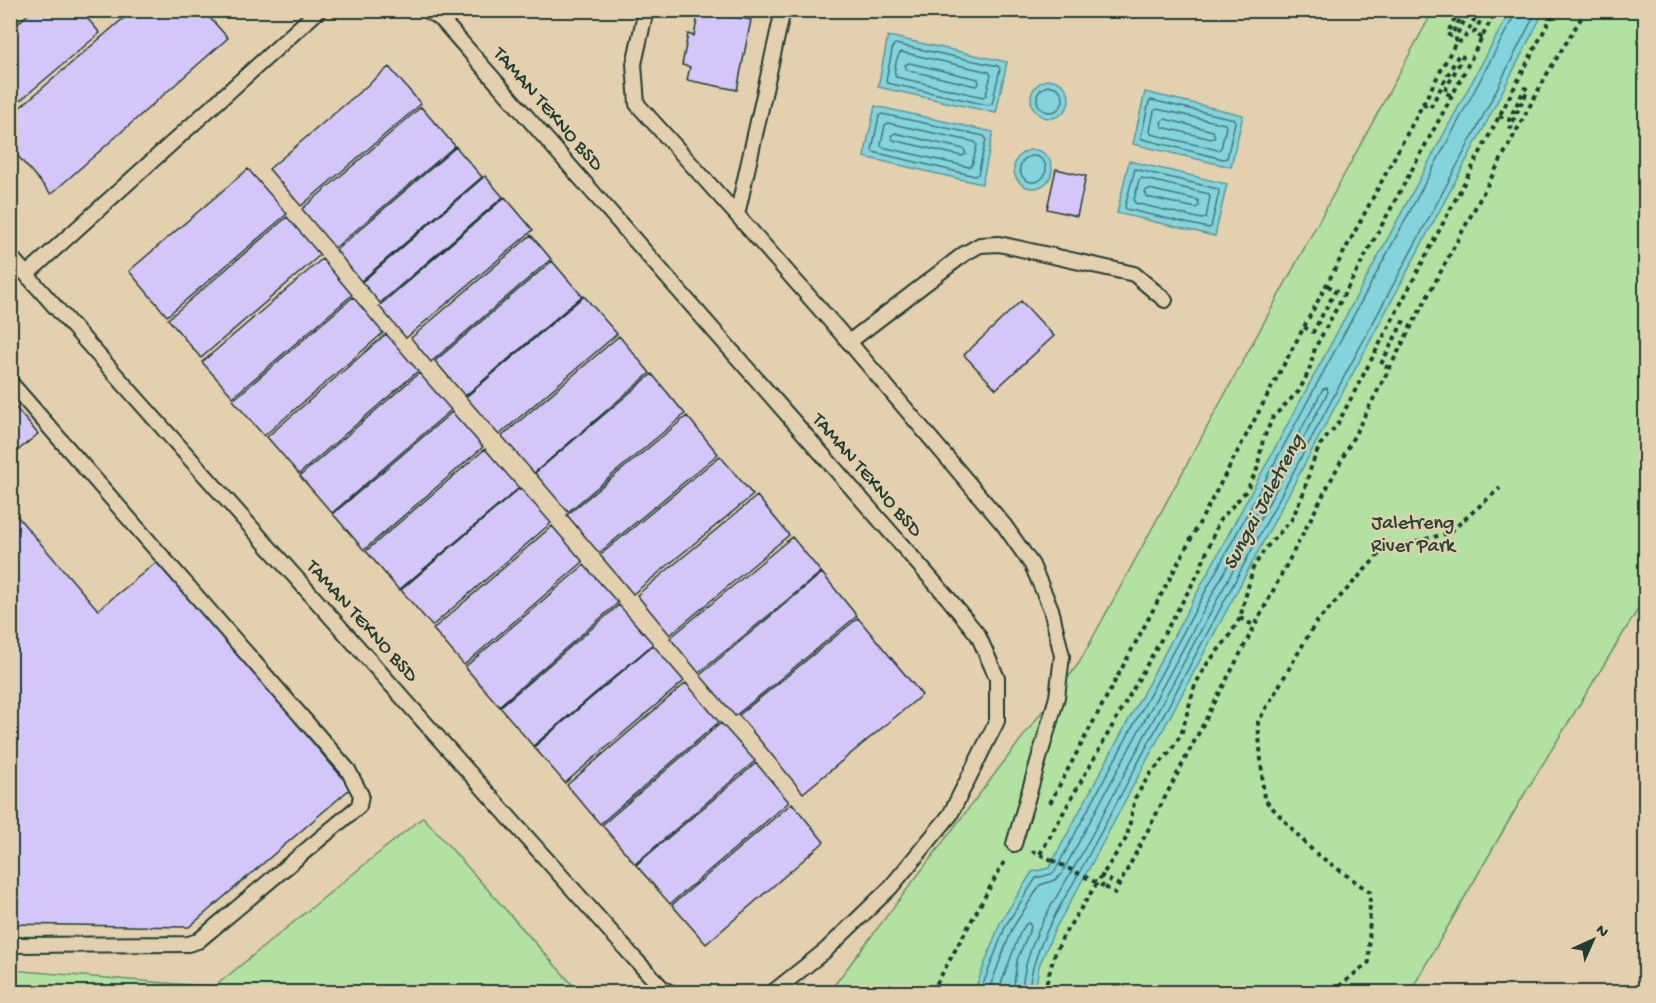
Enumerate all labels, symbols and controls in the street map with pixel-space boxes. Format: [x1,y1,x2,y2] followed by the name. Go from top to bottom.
[486,43,608,177] street label: TAMAN TEKNO BSD
[805,409,927,543] street label: TAMAN TEKNO BSD
[1219,429,1312,575] water label: Sungai Jaletreng
[1371,513,1457,559] park label: Jaletreng River Park
[299,555,423,689] street label: TAMAN TEKNO BSD
[1563,910,1623,970] north arrow
[1591,921,1612,943] text: N

